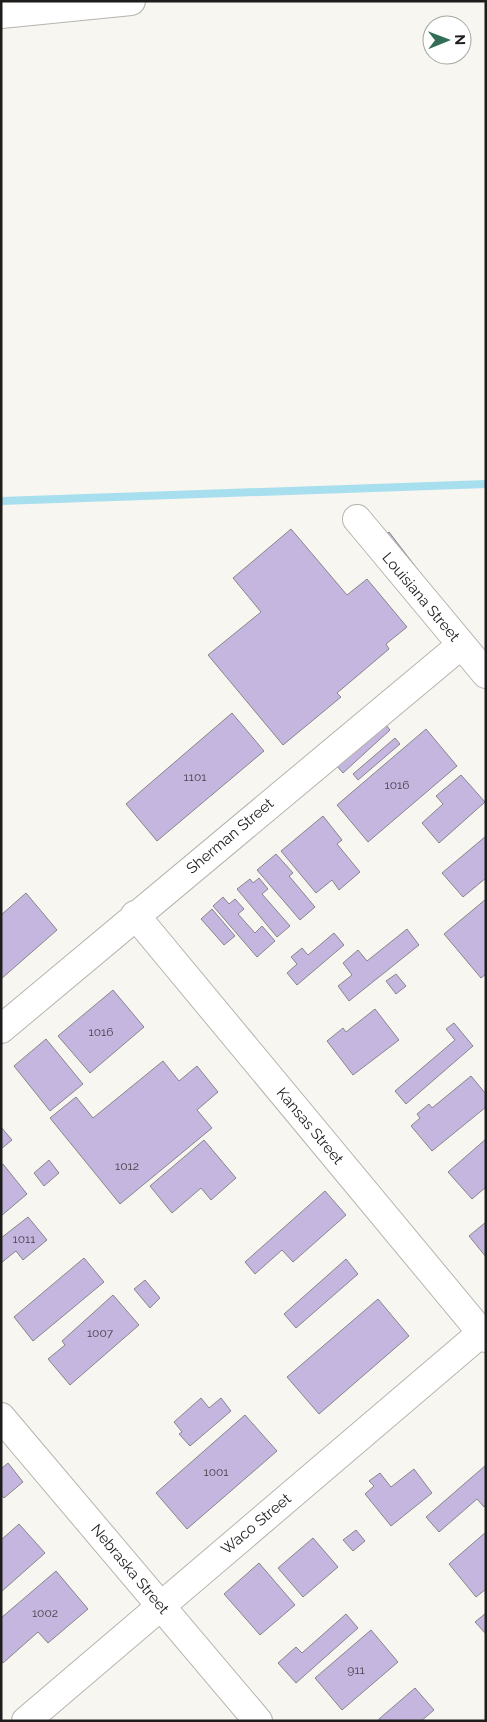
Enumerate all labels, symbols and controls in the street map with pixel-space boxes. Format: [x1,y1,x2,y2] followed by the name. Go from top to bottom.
[422,15,472,65] north arrow
[452,34,468,45] text: N
[379,549,463,645] street label: Louisiana Street
[184,770,206,784] house number: 1101
[385,778,409,792] house number: 1016
[183,794,277,878] street label: Sherman Street
[89,1025,113,1039] house number: 1016
[273,1084,347,1168] street label: Kansas Street
[115,1159,139,1173] house number: 1012
[13,1232,35,1246] house number: 1011
[87,1326,114,1340] house number: 1007
[204,1465,228,1479] house number: 1001
[217,1490,295,1558] street label: Waco Street
[87,1520,173,1618] street label: Nebraska Street
[32,1606,58,1620] house number: 1002
[347,1663,365,1677] house number: 911

